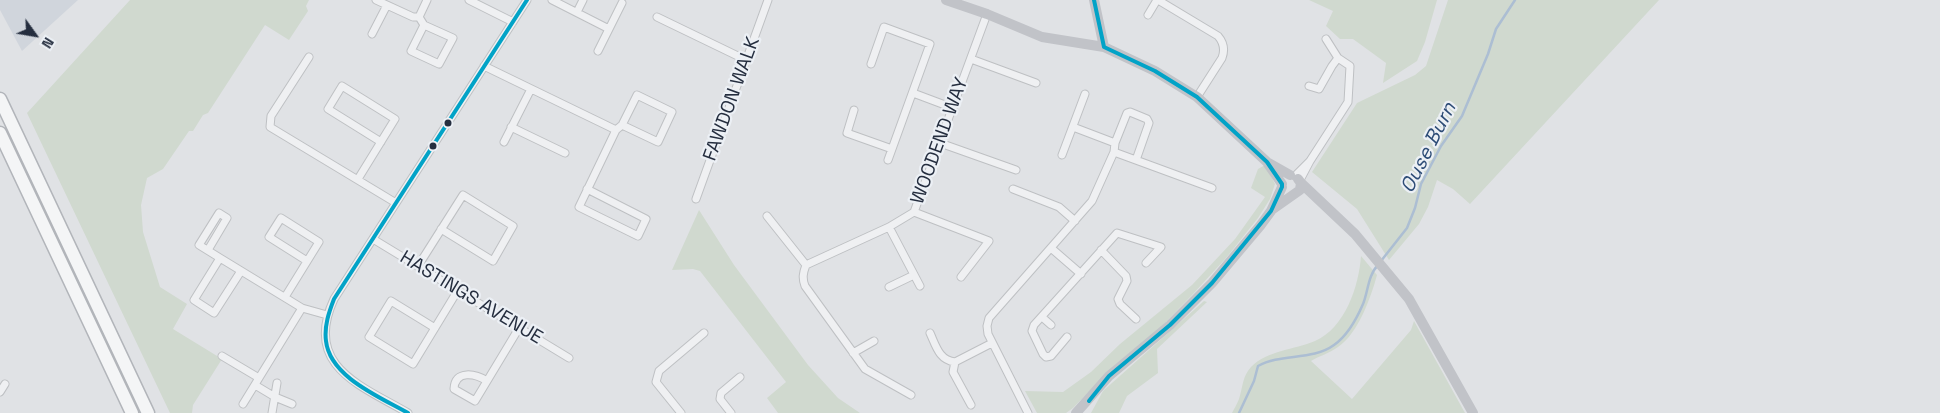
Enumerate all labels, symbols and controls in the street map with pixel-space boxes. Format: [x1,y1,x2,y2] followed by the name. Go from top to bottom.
[10,10,60,60] north arrow
[38,34,58,52] text: N
[699,34,765,164] street label: FAWDON WALK
[907,75,973,207] street label: WOODEND WAY
[1396,99,1462,197] water label: Ouse Burn
[443,118,453,128] unlabelled marker
[428,141,438,151] unlabelled marker
[396,246,546,350] street label: HASTINGS AVENUE

